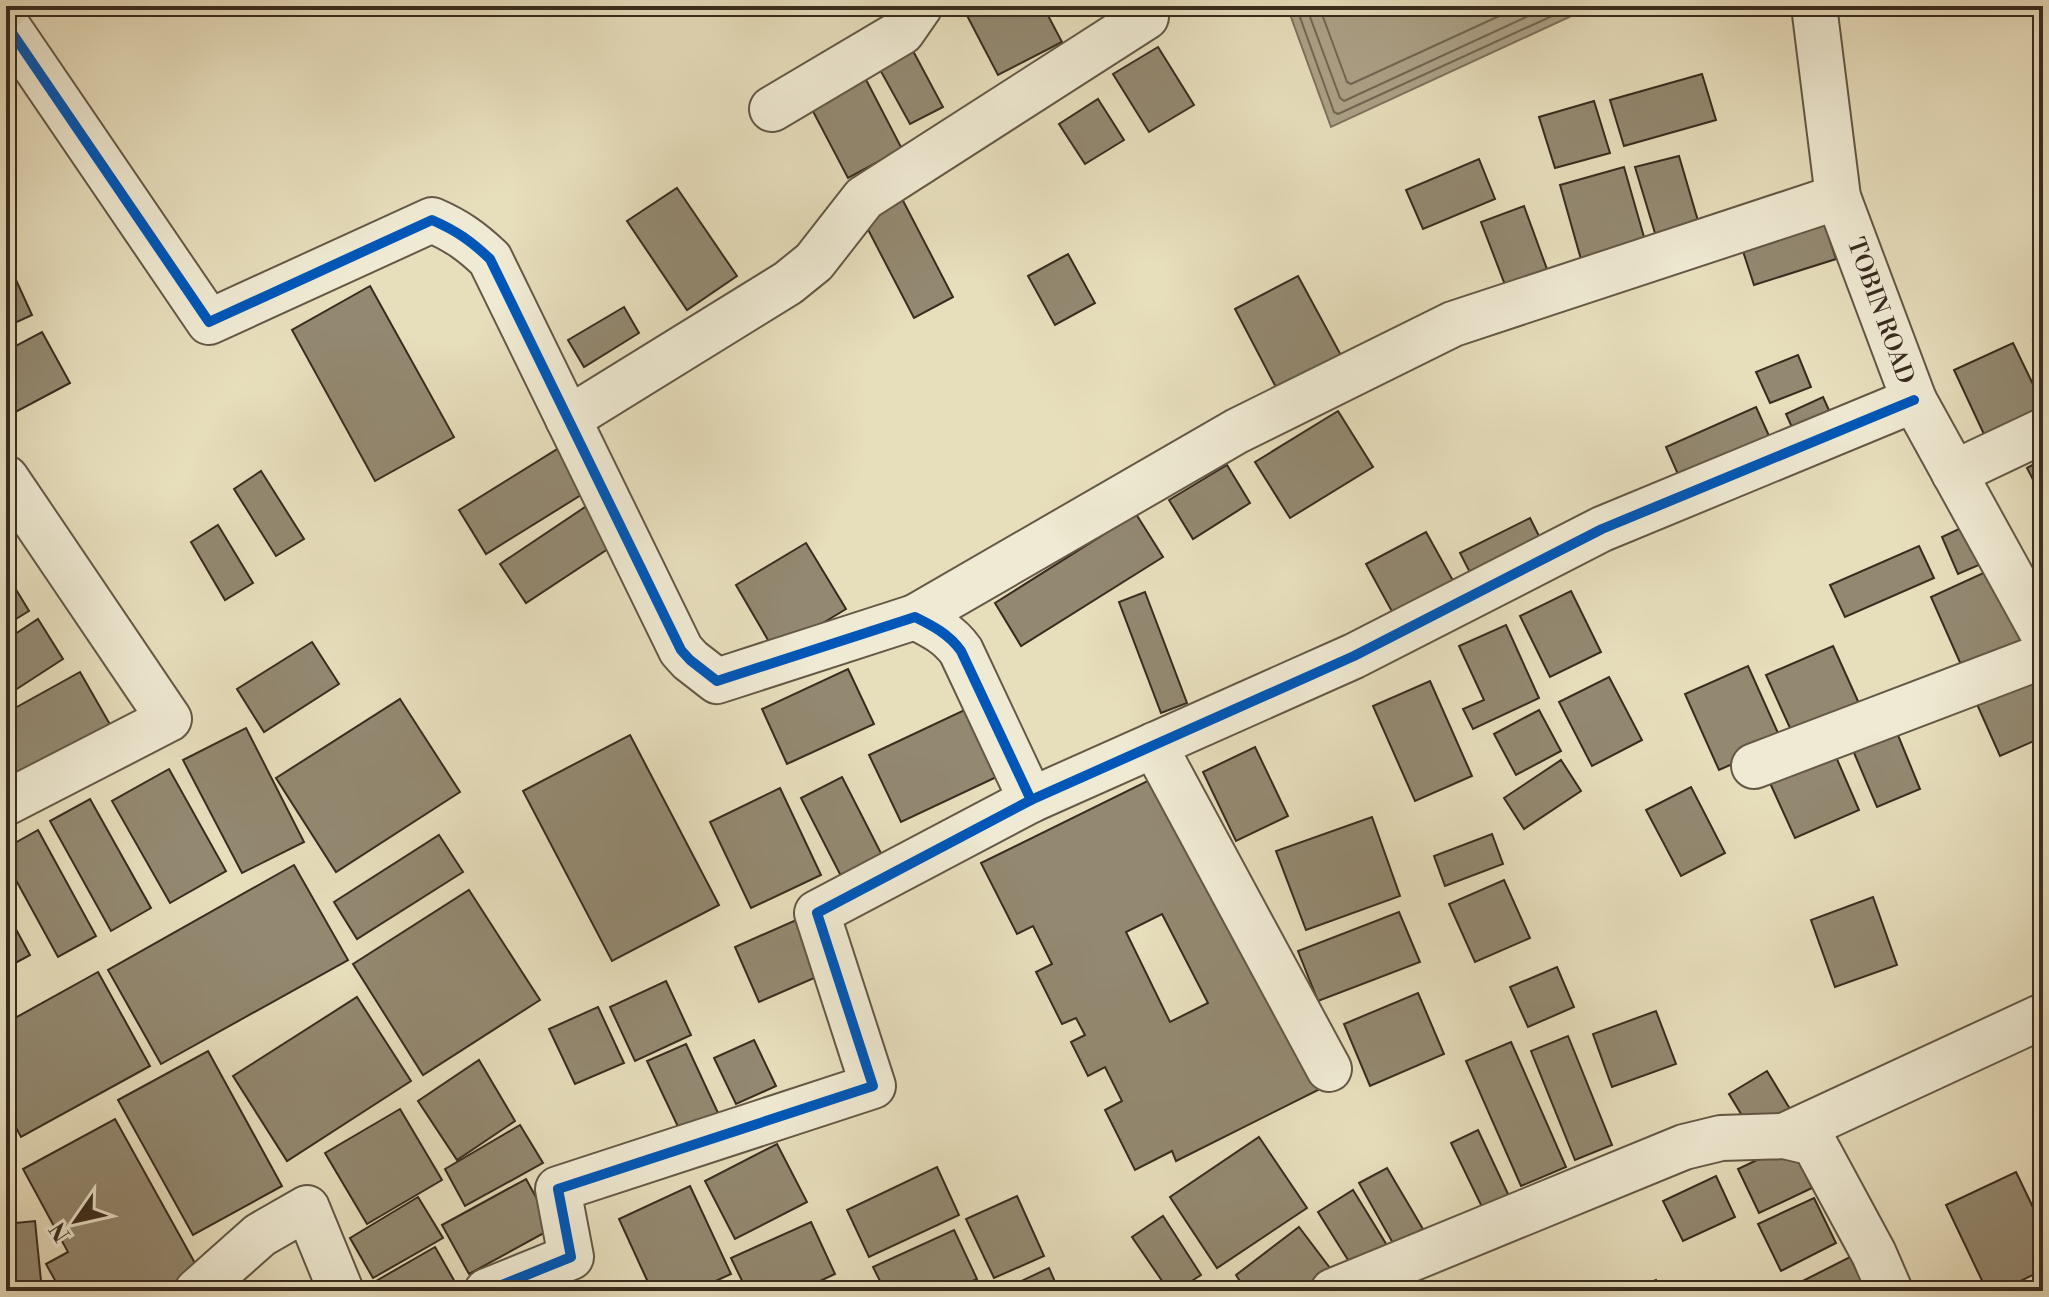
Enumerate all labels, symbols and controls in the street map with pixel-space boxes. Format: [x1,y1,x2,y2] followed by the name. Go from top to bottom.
[1840,234,1920,388] street label: TOBIN ROAD
[36,1181,116,1261] north arrow
[44,1216,77,1246] text: N

